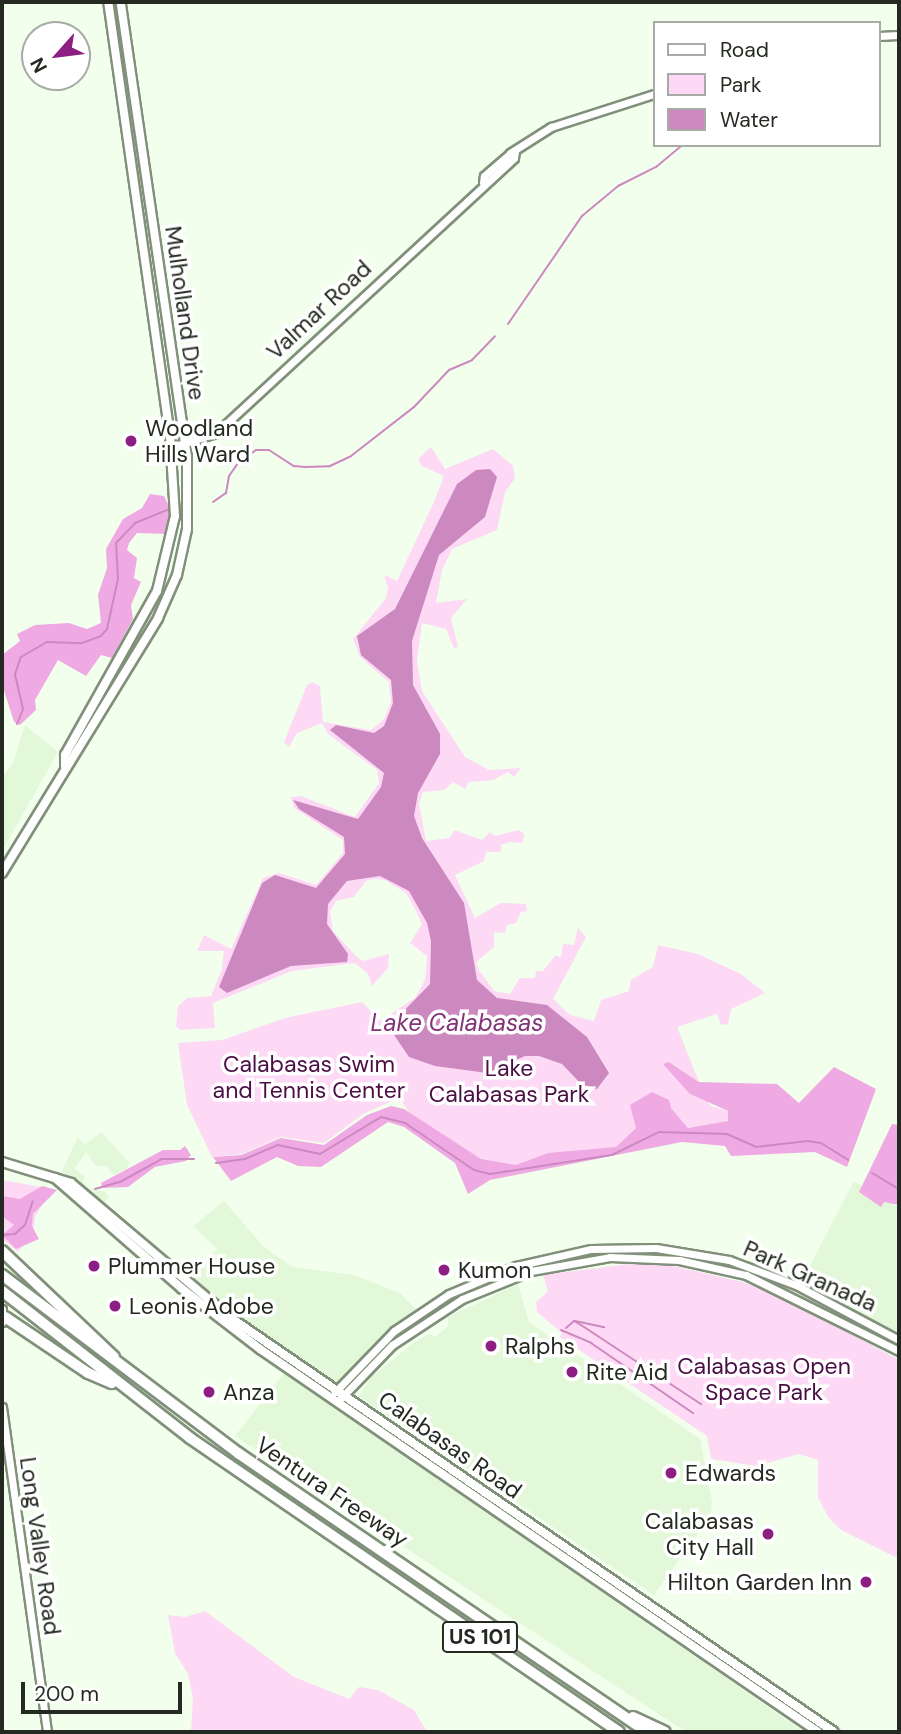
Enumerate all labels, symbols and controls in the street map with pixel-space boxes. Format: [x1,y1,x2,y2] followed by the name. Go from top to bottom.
[21,21,91,91] north arrow
[652,21,880,147] legend
[720,36,769,64] text: Road
[24,53,53,77] text: N
[720,71,761,99] text: Park
[720,106,778,134] text: Water
[159,224,211,402] street label: Mulholland Drive
[261,255,377,365] street label: Valmar Road
[145,414,253,468] place label: Woodland Hills Ward
[123,433,139,449] marker: Woodland Hills Ward
[371,1009,543,1037] water label: Lake Calabasas
[213,1050,405,1104] park label: Calabasas Swim and Tennis Center
[429,1054,589,1108] park label: Lake Calabasas Park
[739,1234,881,1318] street label: Park Granada
[108,1252,275,1280] place label: Plummer House
[458,1256,532,1284] place label: Kumon
[86,1258,102,1274] marker: Plummer House
[436,1262,452,1278] marker: Kumon
[129,1292,274,1320] place label: Leonis Adobe
[107,1298,123,1314] marker: Leonis Adobe
[505,1332,575,1360] place label: Ralphs
[483,1338,499,1354] marker: Ralphs
[677,1352,851,1406] park label: Calabasas Open Space Park
[586,1358,668,1386] place label: Rite Aid
[564,1364,580,1380] marker: Rite Aid
[223,1378,275,1406] place label: Anza
[201,1384,217,1400] marker: Anza
[373,1385,527,1505] street label: Calabasas Road
[251,1431,413,1553] street label: Ventura Freeway
[14,1455,66,1637] street label: Long Valley Road
[685,1459,776,1487] place label: Edwards
[663,1465,679,1481] marker: Edwards
[645,1507,754,1561] place label: Calabasas City Hall
[760,1526,776,1542] marker: Calabasas City Hall
[667,1568,852,1596] place label: Hilton Garden Inn
[858,1574,874,1590] marker: Hilton Garden Inn
[442,1620,518,1654] road number: US 101
[24,1668,186,1712] scale bar
[34,1680,99,1708] text: 200 m

